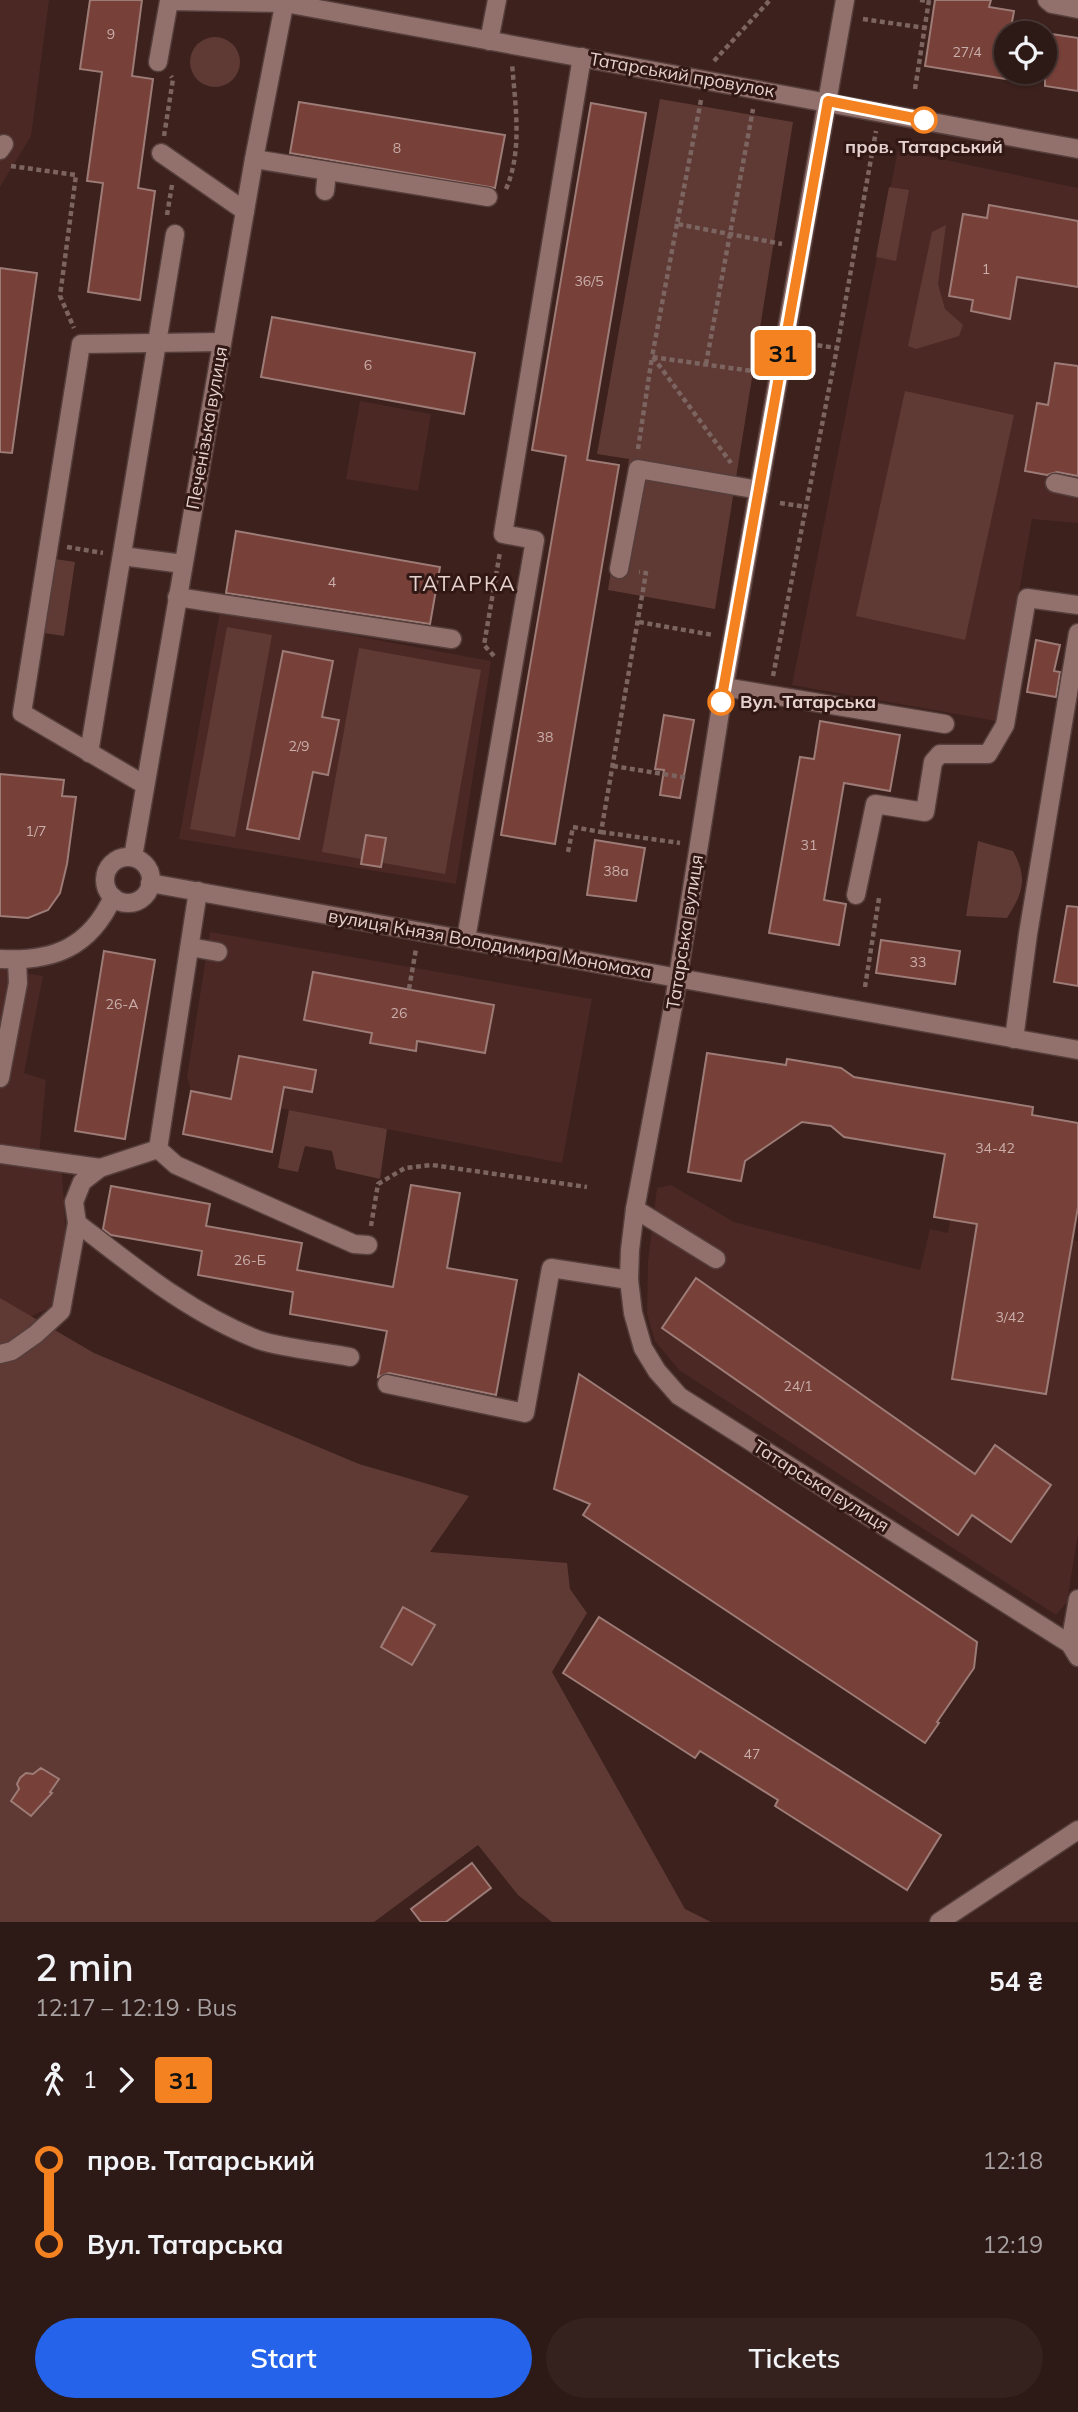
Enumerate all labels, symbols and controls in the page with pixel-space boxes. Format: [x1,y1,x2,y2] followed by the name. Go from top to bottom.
[994,21,1057,84] map controls
[994,21,1057,84] button: locate
[107,25,115,43] house number: 9
[952,43,982,61] house number: 27/4
[588,47,777,102] street label: Татарський провулок
[911,107,937,133] marker: пров. Татарський
[845,135,1003,158] place label: пров. Татарський
[393,139,401,157] house number: 8
[982,260,990,278] house number: 1
[574,272,604,290] house number: 36/5
[752,330,814,376] line badge: 31
[769,338,797,368] text: 31
[181,345,232,511] street label: Печенізька вулиця
[364,356,372,374] house number: 6
[409,570,517,596] district label: ТАТАРКА
[328,573,337,591] house number: 4
[708,689,734,715] marker: Вул. Татарська
[740,690,876,713] place label: Вул. Татарська
[537,728,553,746] house number: 38
[289,737,309,755] house number: 2/9
[26,822,46,840] house number: 1/7
[801,836,817,854] house number: 31
[661,853,708,1011] street label: Татарська вулиця
[603,862,629,880] house number: 38а
[327,904,654,983] street label: вулиця Князя Володимира Мономаха
[910,953,926,971] house number: 33
[106,995,139,1013] house number: 26-А
[391,1004,407,1022] house number: 26
[975,1139,1015,1157] house number: 34-42
[234,1251,266,1269] house number: 26-Б
[995,1308,1025,1326] house number: 3/42
[783,1377,813,1395] house number: 24/1
[749,1434,894,1537] street label: Татарська вулиця
[744,1745,760,1763] house number: 47
[35,1943,134,1991] text: 2 min
[989,1965,1043,1998] text: 54 ₴
[35,1993,237,2022] text: 12:17 – 12:19 · Bus
[35,2061,73,2099] icon: walk
[107,2061,145,2099] icon: forward
[83,2065,97,2094] text: 1
[169,2065,198,2095] text: 31
[87,2144,315,2177] text: пров. Татарський
[983,2146,1043,2175] text: 12:18
[87,2228,284,2261] text: Вул. Татарська
[983,2230,1043,2259] text: 12:19
[35,2318,532,2398] button: Start
[546,2318,1043,2398] button: Tickets

